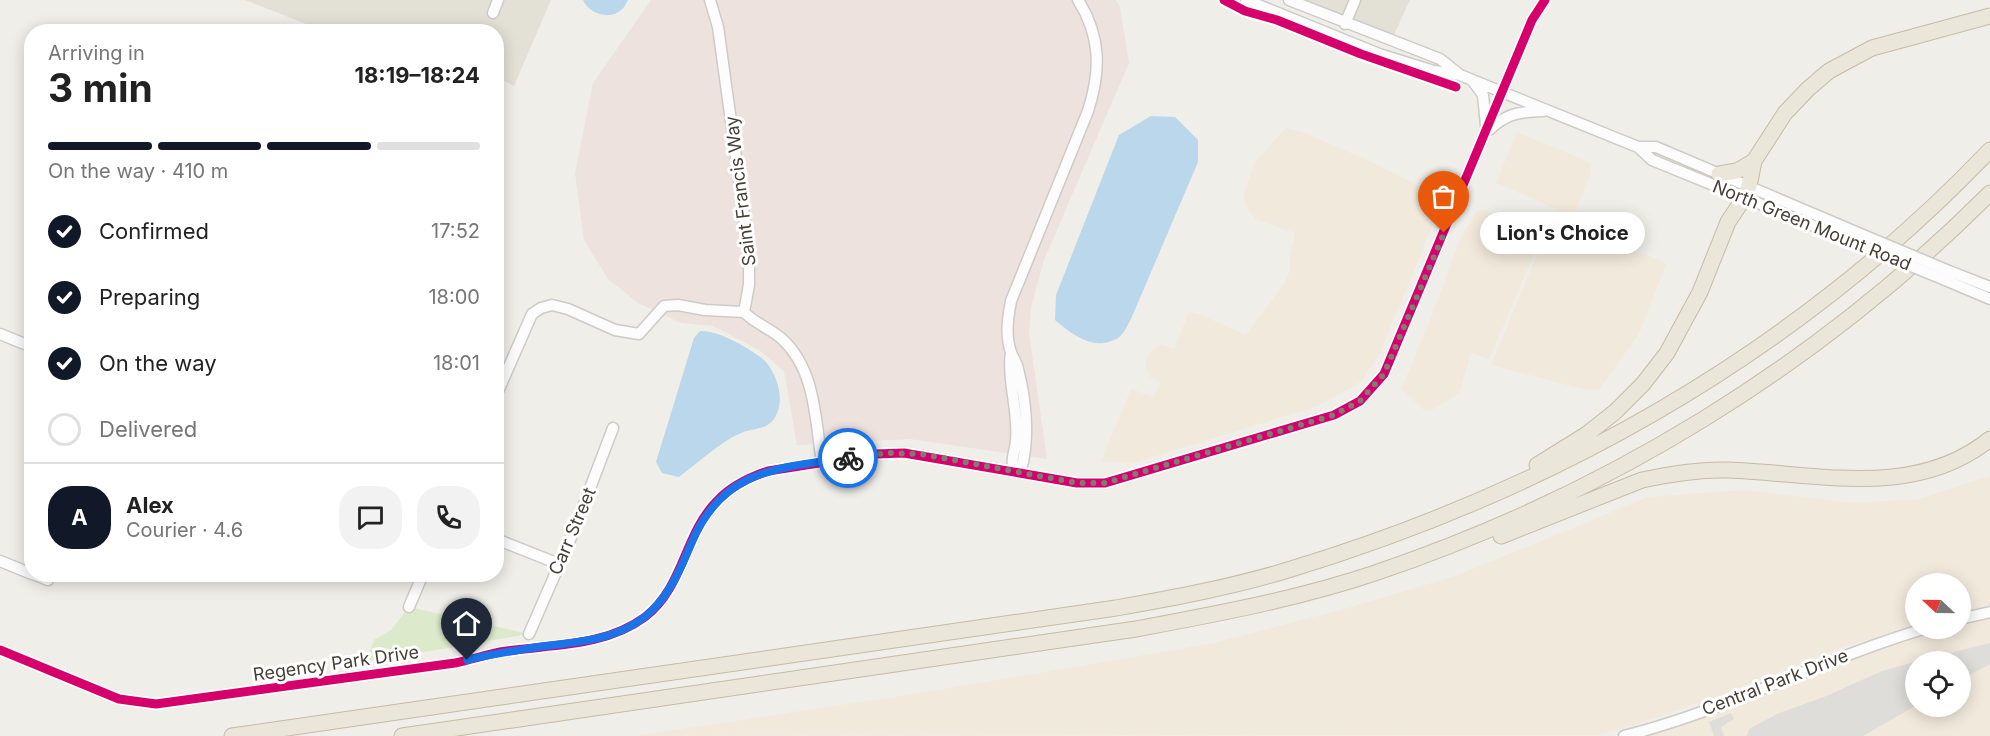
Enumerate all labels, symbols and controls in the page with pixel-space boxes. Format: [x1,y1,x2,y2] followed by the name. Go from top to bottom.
[48,41,145,65] text: Arriving in
[355,62,480,88] text: 18:19–18:24
[48,64,153,111] text: 3 min
[720,115,760,267] street label: Saint Francis Way
[48,159,228,183] text: On the way · 410 m
[1418,171,1469,233] pin
[1710,175,1914,275] street label: North Green Mount Road
[1427,180,1460,213] icon: bag
[1480,212,1645,254] callout: Lion's Choice
[48,215,81,248] icon: check
[99,218,209,244] text: Confirmed
[431,219,480,243] text: 17:52
[1496,221,1629,245] text: Lion's Choice
[48,281,81,314] icon: check
[99,284,200,310] text: Preparing
[428,285,480,309] text: 18:00
[48,347,81,380] icon: check
[99,350,217,376] text: On the way
[433,351,480,375] text: 18:01
[99,416,197,442] text: Delivered
[818,428,878,488] courier
[832,442,865,475] icon: bike
[544,484,600,578] street label: Carr Street
[339,486,402,549] button: chat
[417,486,480,549] button: phone
[126,492,174,518] text: Alex
[71,504,88,530] text: A
[126,518,243,542] text: Courier · 4.6
[1905,573,1971,639] north arrow
[1905,573,1971,717] map controls
[441,598,492,660] pin
[450,607,483,640] icon: home
[252,641,420,685] street label: Regency Park Drive
[1699,644,1851,720] street label: Central Park Drive
[1905,651,1971,717] button: locate

